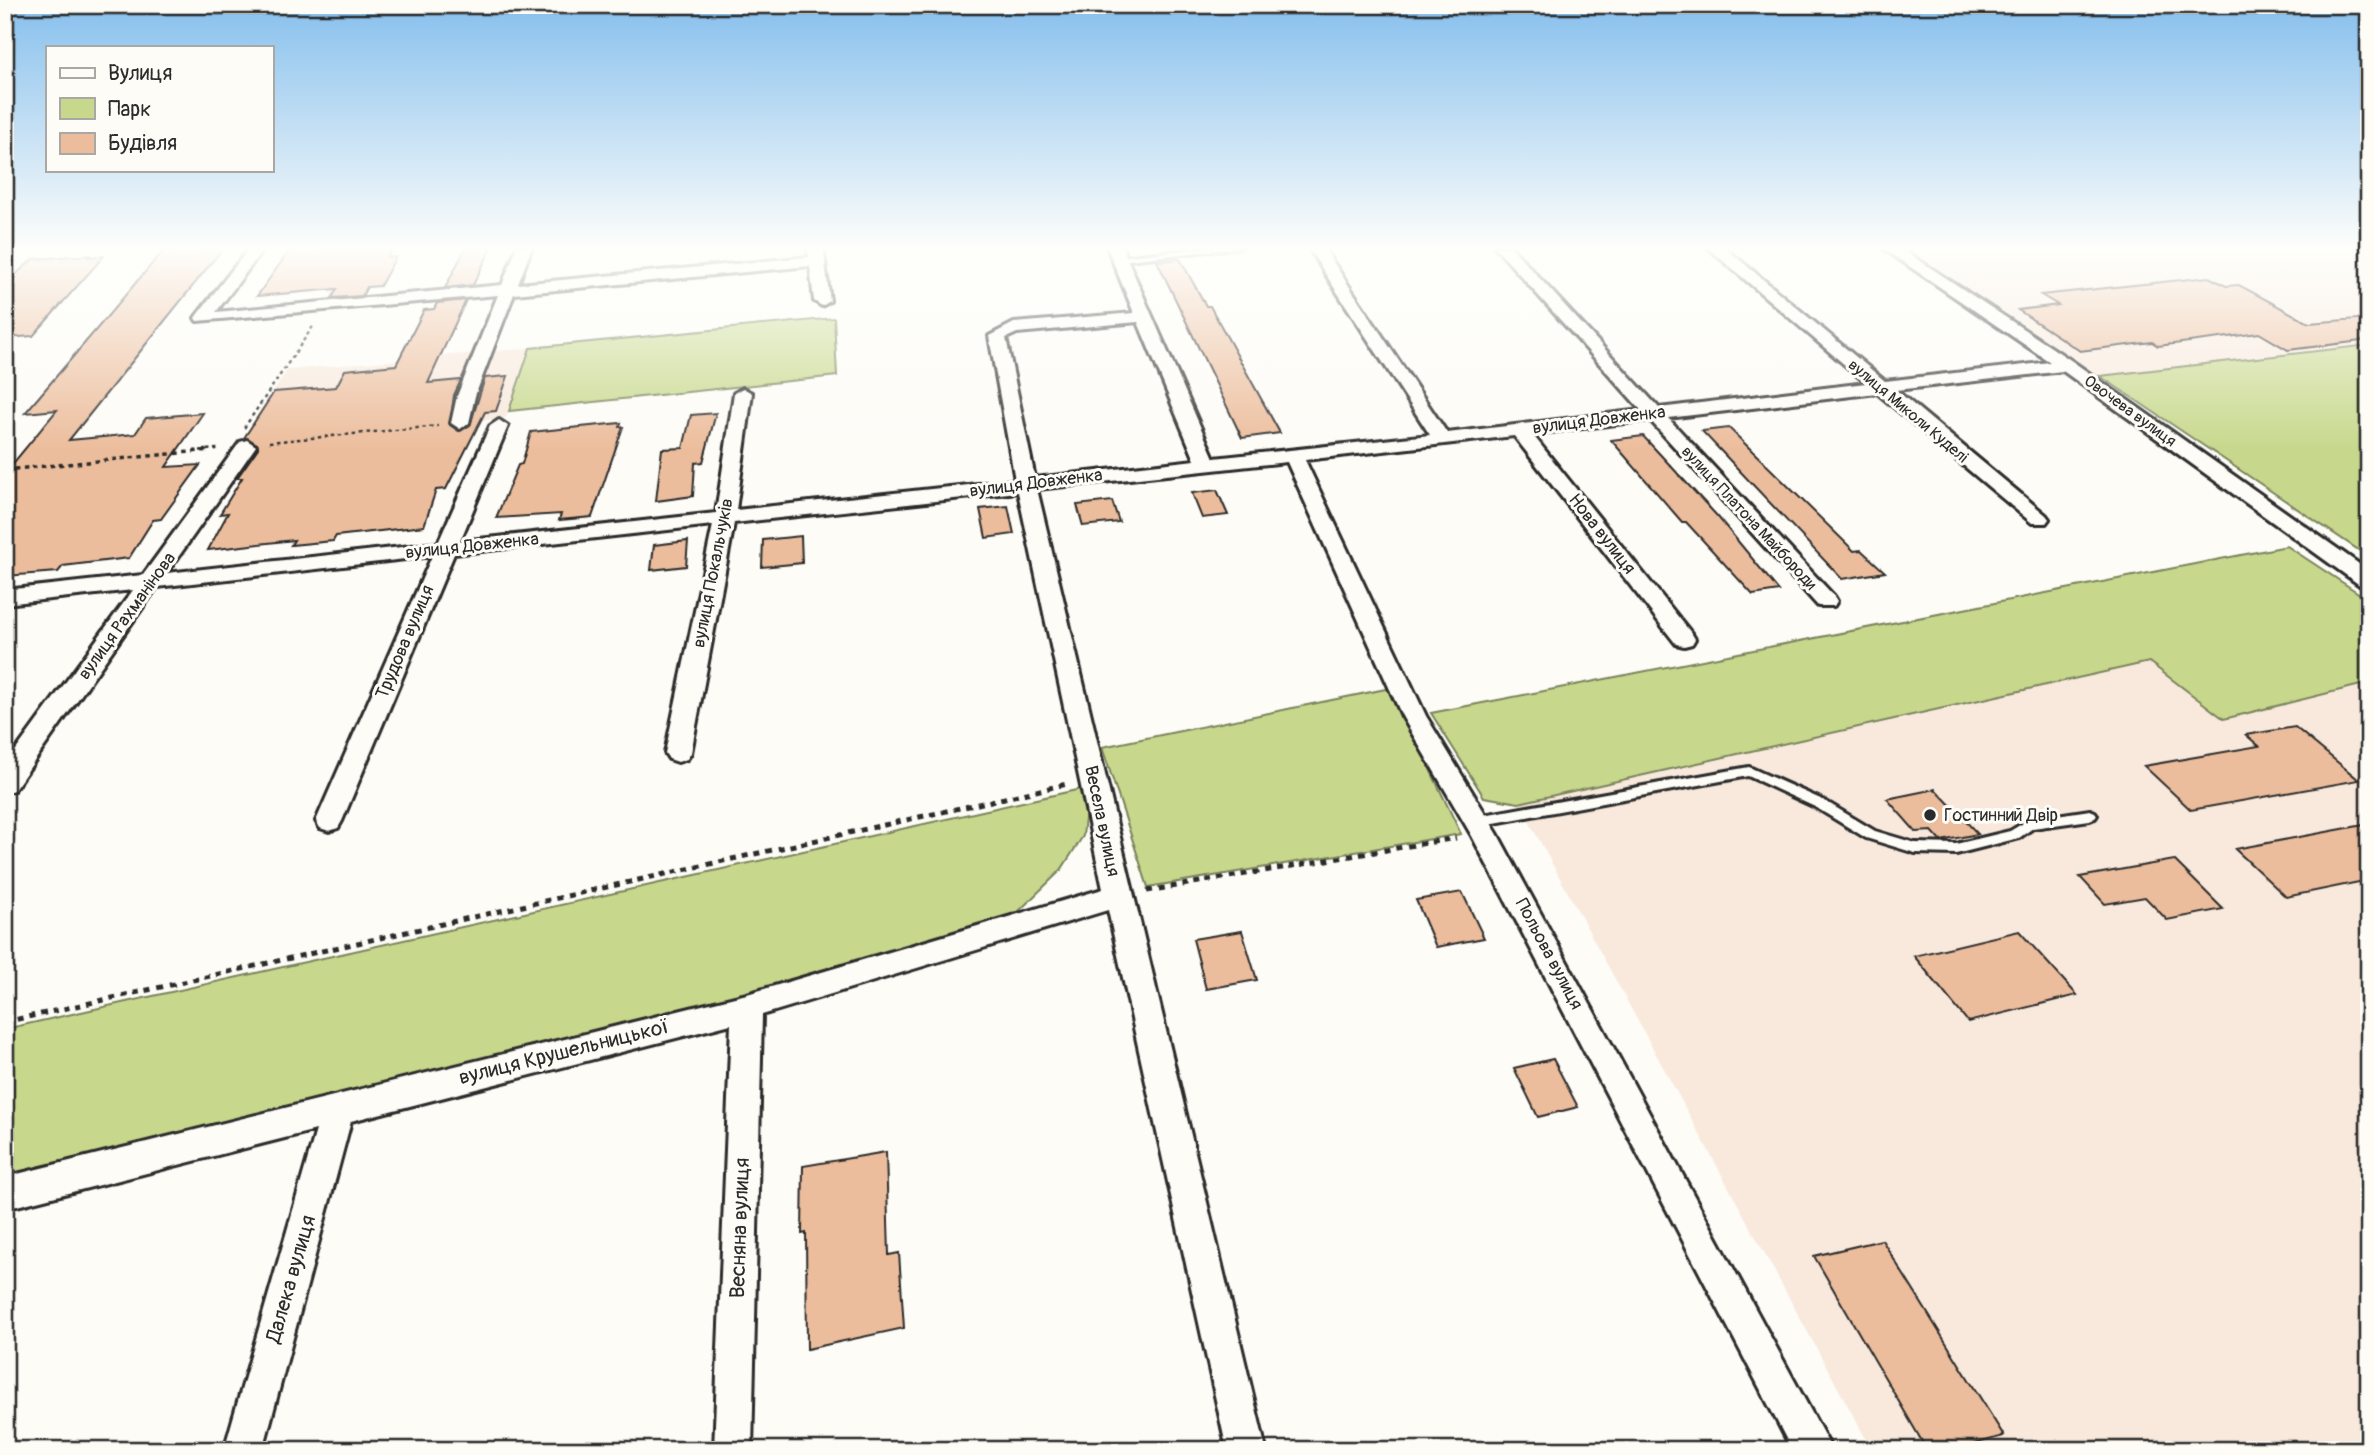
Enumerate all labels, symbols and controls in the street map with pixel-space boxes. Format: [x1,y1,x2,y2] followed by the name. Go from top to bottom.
[46,46,273,172] legend
[108,60,172,87] text: Вулиця
[108,96,151,123] text: Парк
[108,130,177,157] text: Будівля
[1844,355,1972,467] street label: вулиця Миколи Куделі
[2080,371,2180,451] street label: Овочева вулиця
[1531,400,1667,440] street label: вулиця Довженка
[1677,442,1821,594] street label: вулиця Платона Майбороди
[968,463,1104,503] street label: вулиця Довженка
[1563,489,1641,579] street label: Нова вулиця
[687,496,739,650] street label: вулиця Покальчуків
[404,528,540,564] street label: вулиця Довженка
[73,548,181,684] street label: вулиця Рахманінова
[371,582,439,702] street label: Трудова вулиця
[1079,764,1125,878] street label: Весела вулиця
[1944,804,2058,827] place label: Гостинний Двір
[1922,807,1938,823] marker: Гостинний Двір
[1510,894,1588,1014] street label: Польова вулиця
[456,1013,672,1091] street label: вулиця Крушельницької
[724,1157,756,1299] street label: Весняна вулиця
[260,1212,322,1347] street label: Далека вулиця

